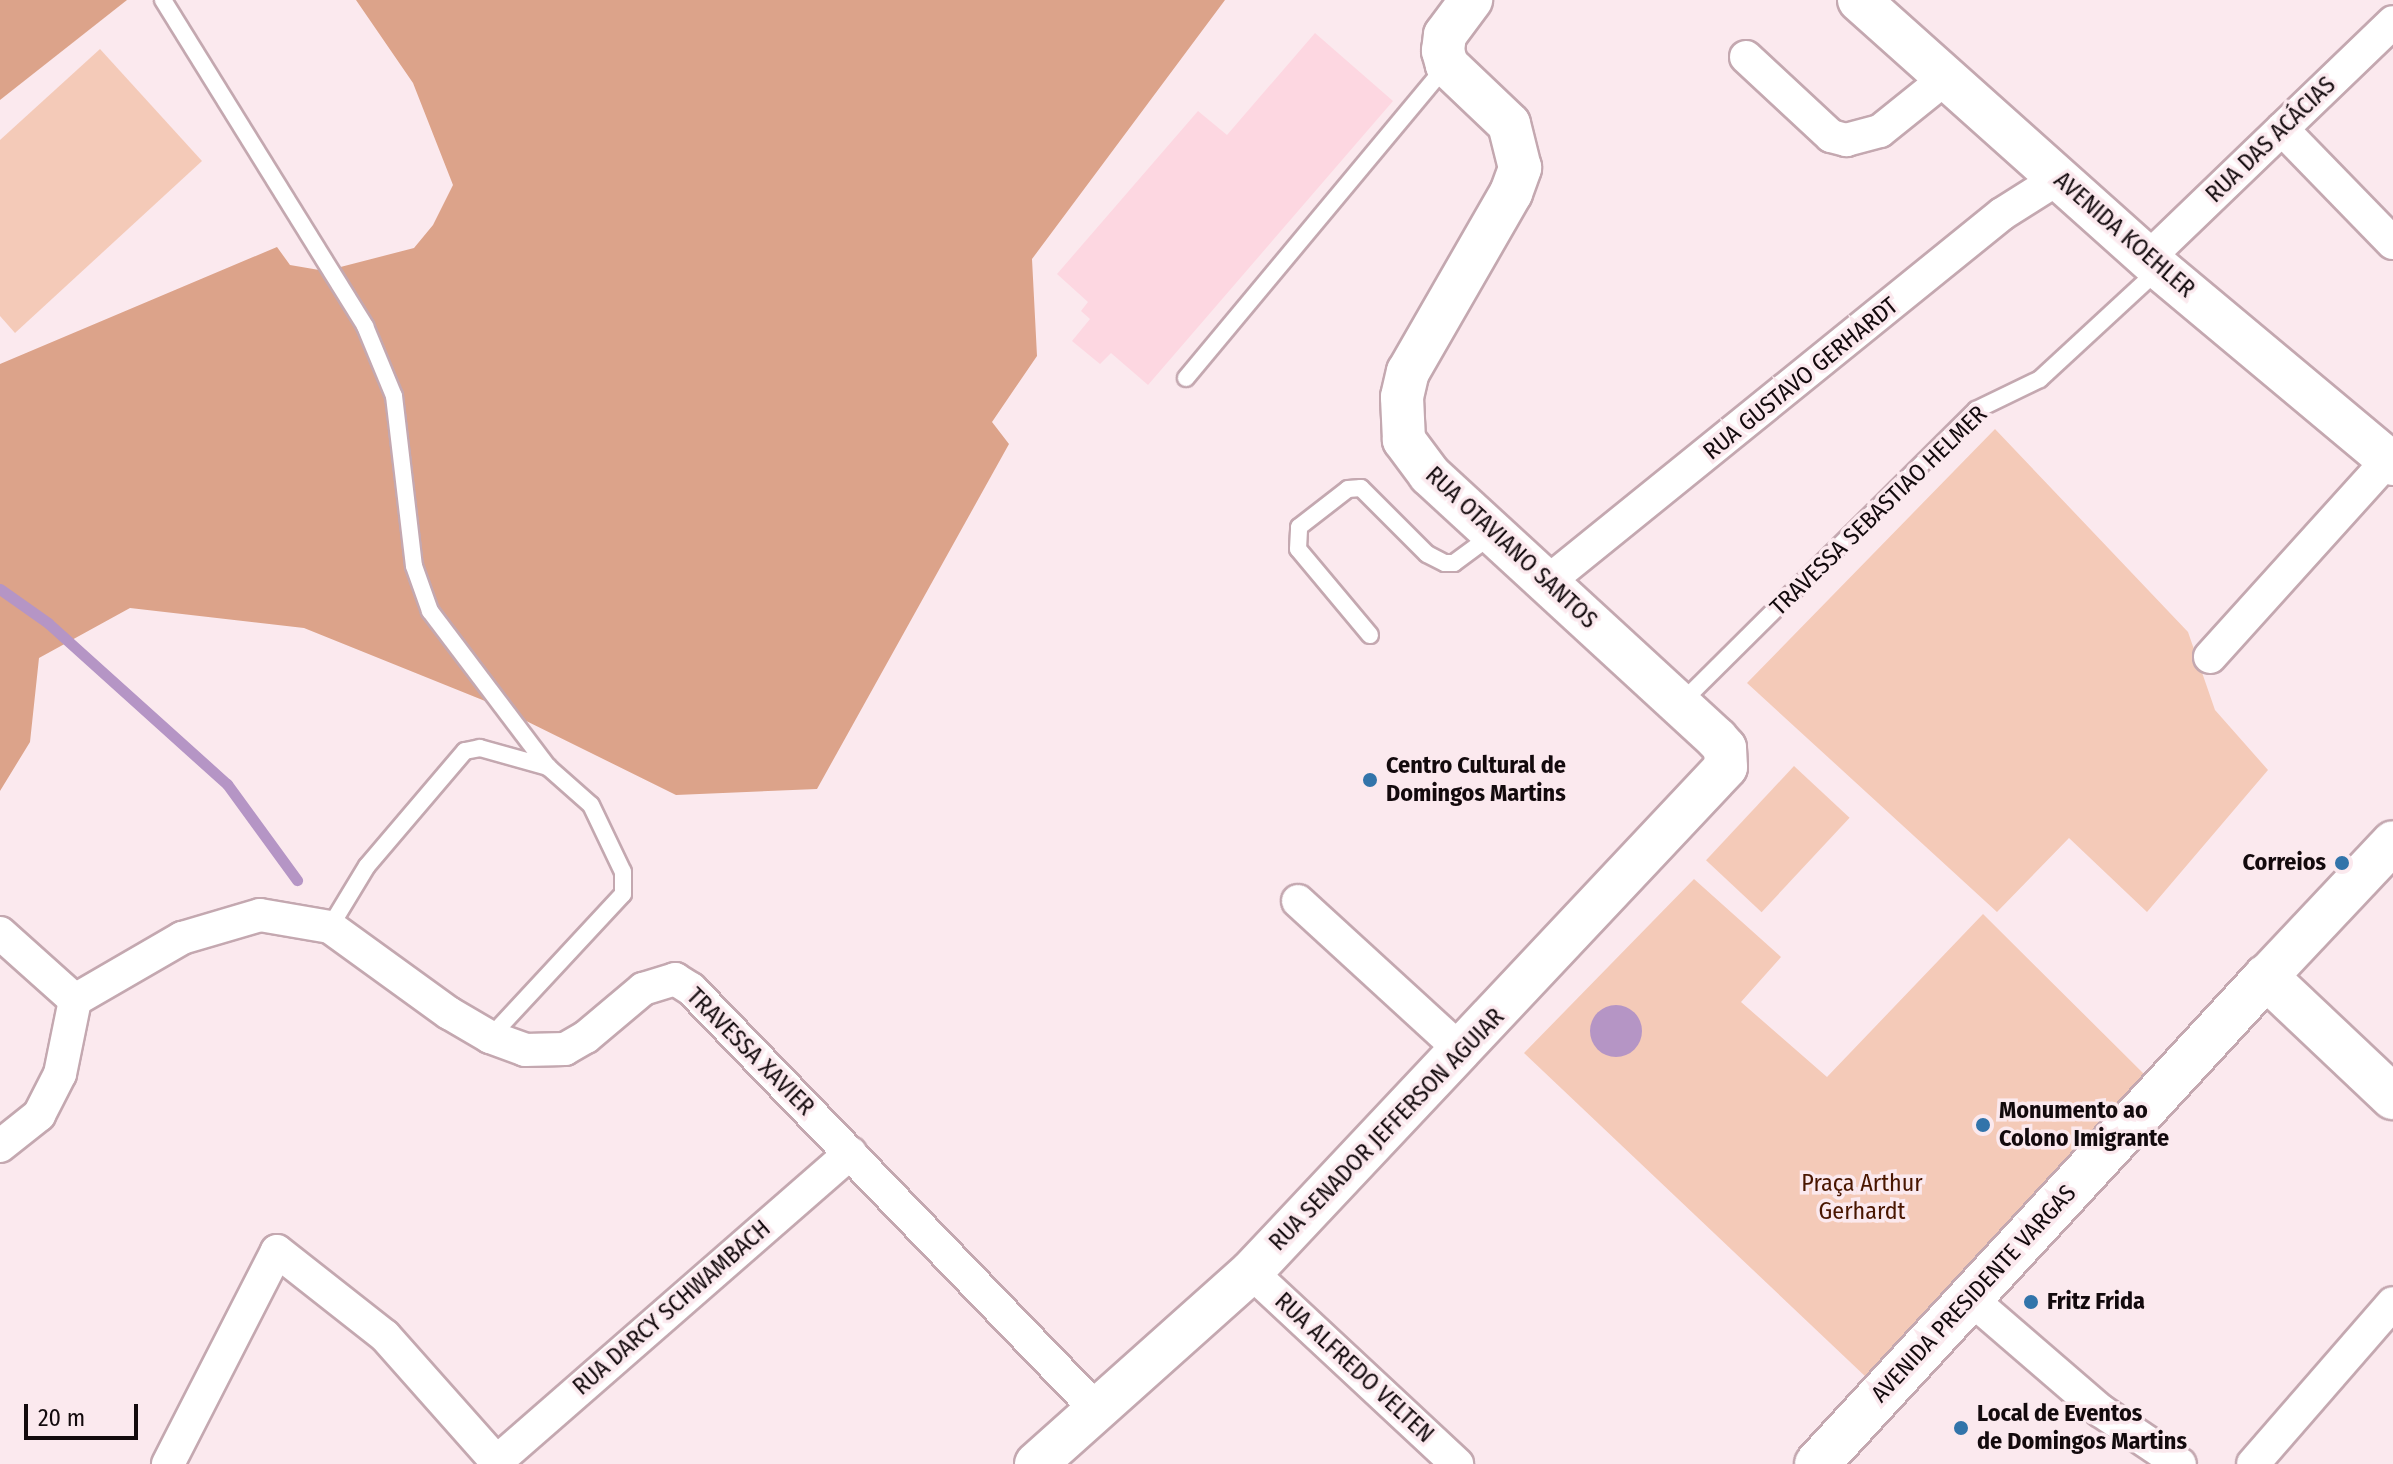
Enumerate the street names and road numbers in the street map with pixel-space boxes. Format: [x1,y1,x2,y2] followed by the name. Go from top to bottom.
[2200,71,2342,209] street label: RUA DAS ACÁCIAS
[2048,166,2200,304] street label: AVENIDA KOEHLER
[1698,292,1904,466] street label: RUA GUSTAVO GERHARDT
[1765,400,1993,622] street label: TRAVESSA SEBASTIAO HELMER
[1419,461,1603,635] street label: RUA OTAVIANO SANTOS
[680,982,820,1122] street label: TRAVESSA XAVIER
[1264,1003,1510,1257] street label: RUA SENADOR JEFFERSON AGUIAR
[1866,1179,2082,1409] street label: AVENIDA PRESIDENTE VARGAS
[567,1214,777,1402] street label: RUA DARCY SCHWAMBACH
[1269,1287,1439,1449] street label: RUA ALFREDO VELTEN

